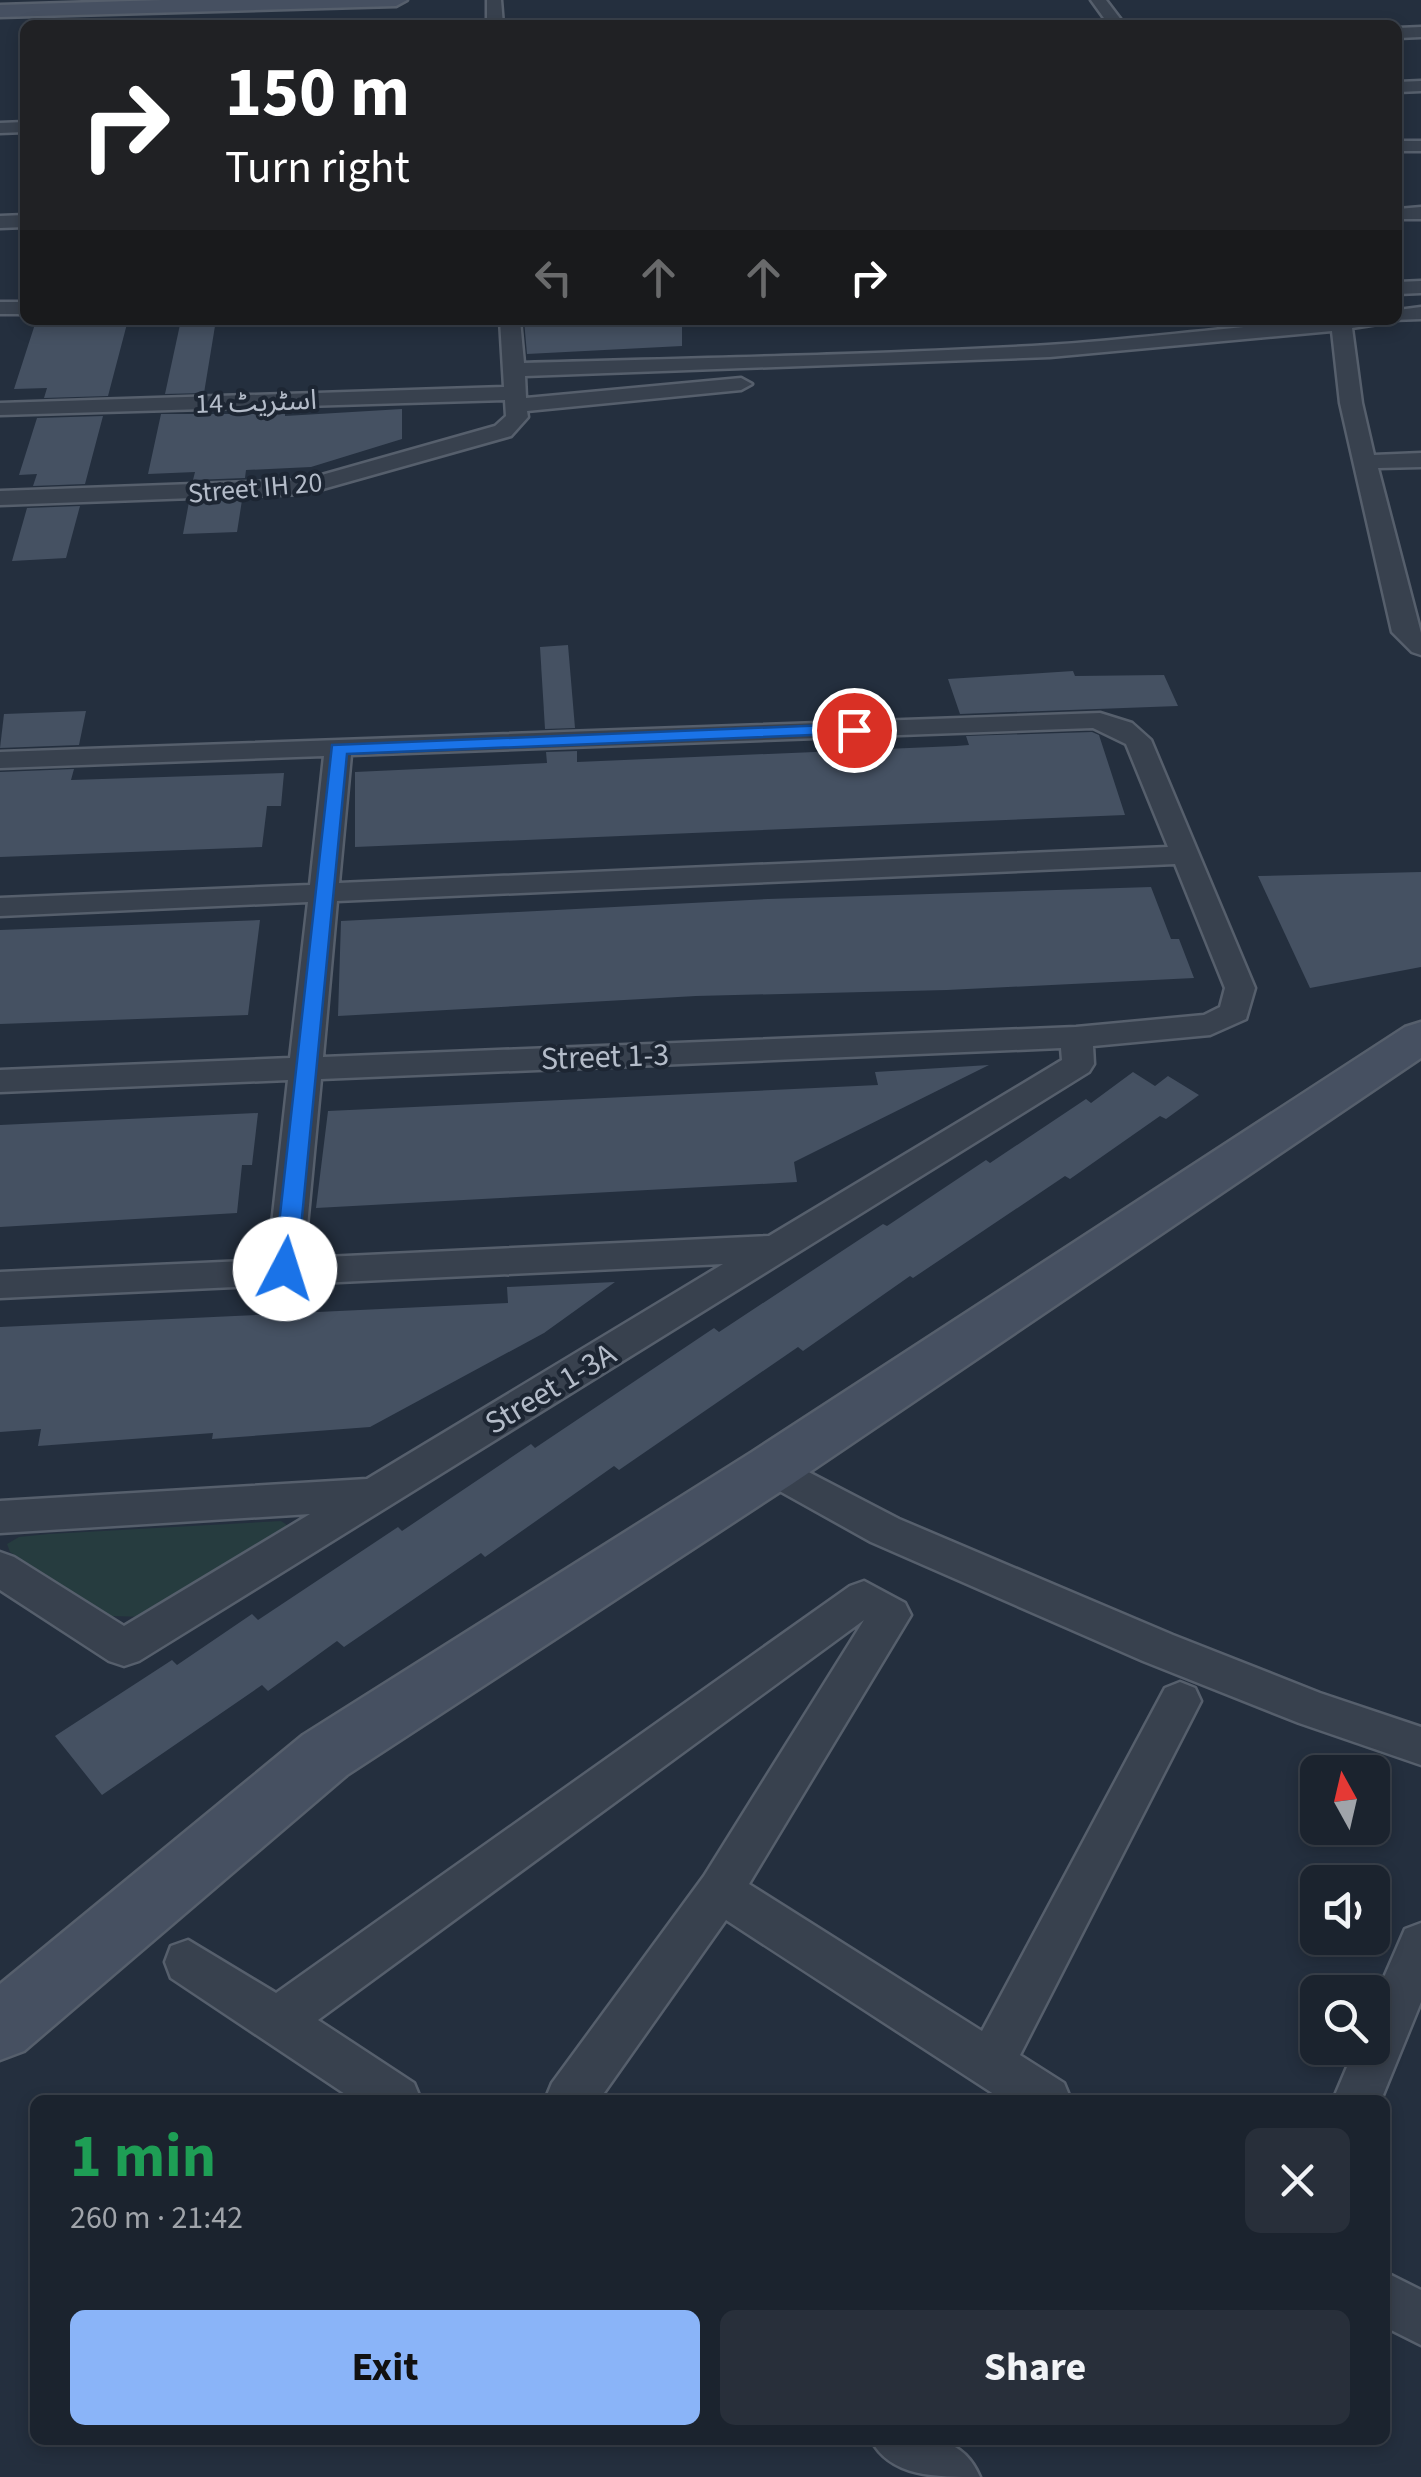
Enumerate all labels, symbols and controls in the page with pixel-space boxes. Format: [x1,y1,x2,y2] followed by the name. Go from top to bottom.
[225,43,410,143] text: 150 m
[60,60,190,190] icon: right
[225,136,410,200] text: Turn right
[526,250,581,305] icon: left
[631,250,686,305] icon: ahead
[736,250,791,305] icon: ahead
[841,250,896,305] icon: right
[195,380,318,424] street label: اسٹریٹ 14
[186,462,324,514] street label: Street IH 20
[812,688,897,773] pin
[827,703,882,758] icon: arrive
[540,1032,670,1082] street label: Street 1-3
[233,1217,337,1321] position arrow
[476,1331,625,1446] street label: Street 1-3A
[1300,1755,1390,1845] north arrow
[1300,1755,1390,2065] map controls
[1300,1865,1390,1955] button: sound
[1300,1975,1390,2065] button: search
[70,2115,216,2200] text: 1 min
[1245,2128,1350,2233] button: close
[70,2195,243,2241] text: 260 m · 21:42
[70,2310,700,2425] button: Exit
[720,2310,1350,2425] button: Share

